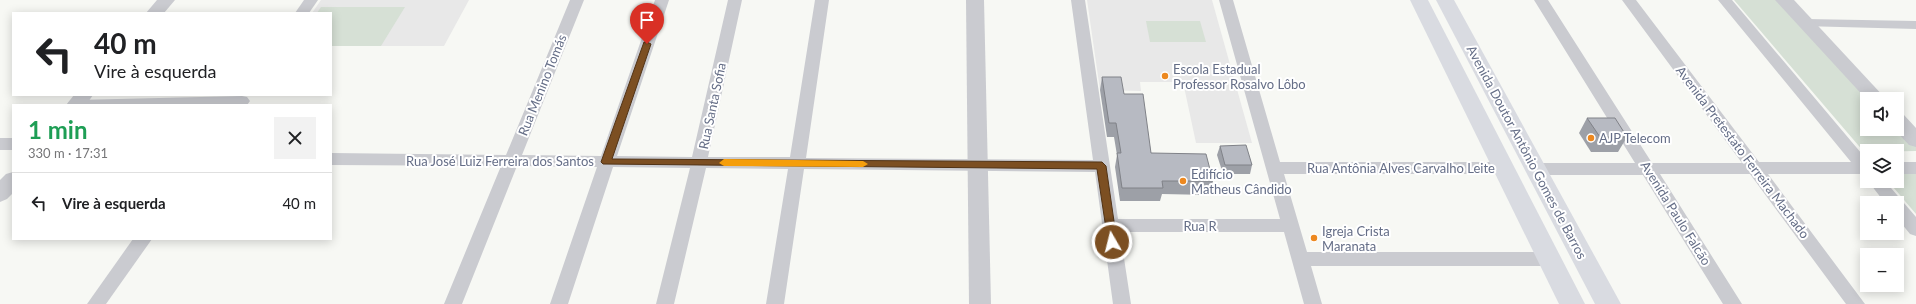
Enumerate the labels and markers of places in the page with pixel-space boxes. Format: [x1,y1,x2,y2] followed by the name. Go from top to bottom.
[630,3,664,44] pin
[1173,61,1306,92] place label: Escola Estadual Professor Rosalvo Lôbo
[1160,71,1170,81] marker: Escola Estadual Professor Rosalvo Lôbo
[1599,130,1671,146] place label: AJP Telecom
[1586,133,1596,143] marker: AJP Telecom
[1191,166,1292,197] place label: Edifício Matheus Cândido
[1178,176,1188,186] marker: Edifício Matheus Cândido
[1322,223,1390,254] place label: Igreja Crista Maranata
[1309,233,1319,243] marker: Igreja Crista Maranata

